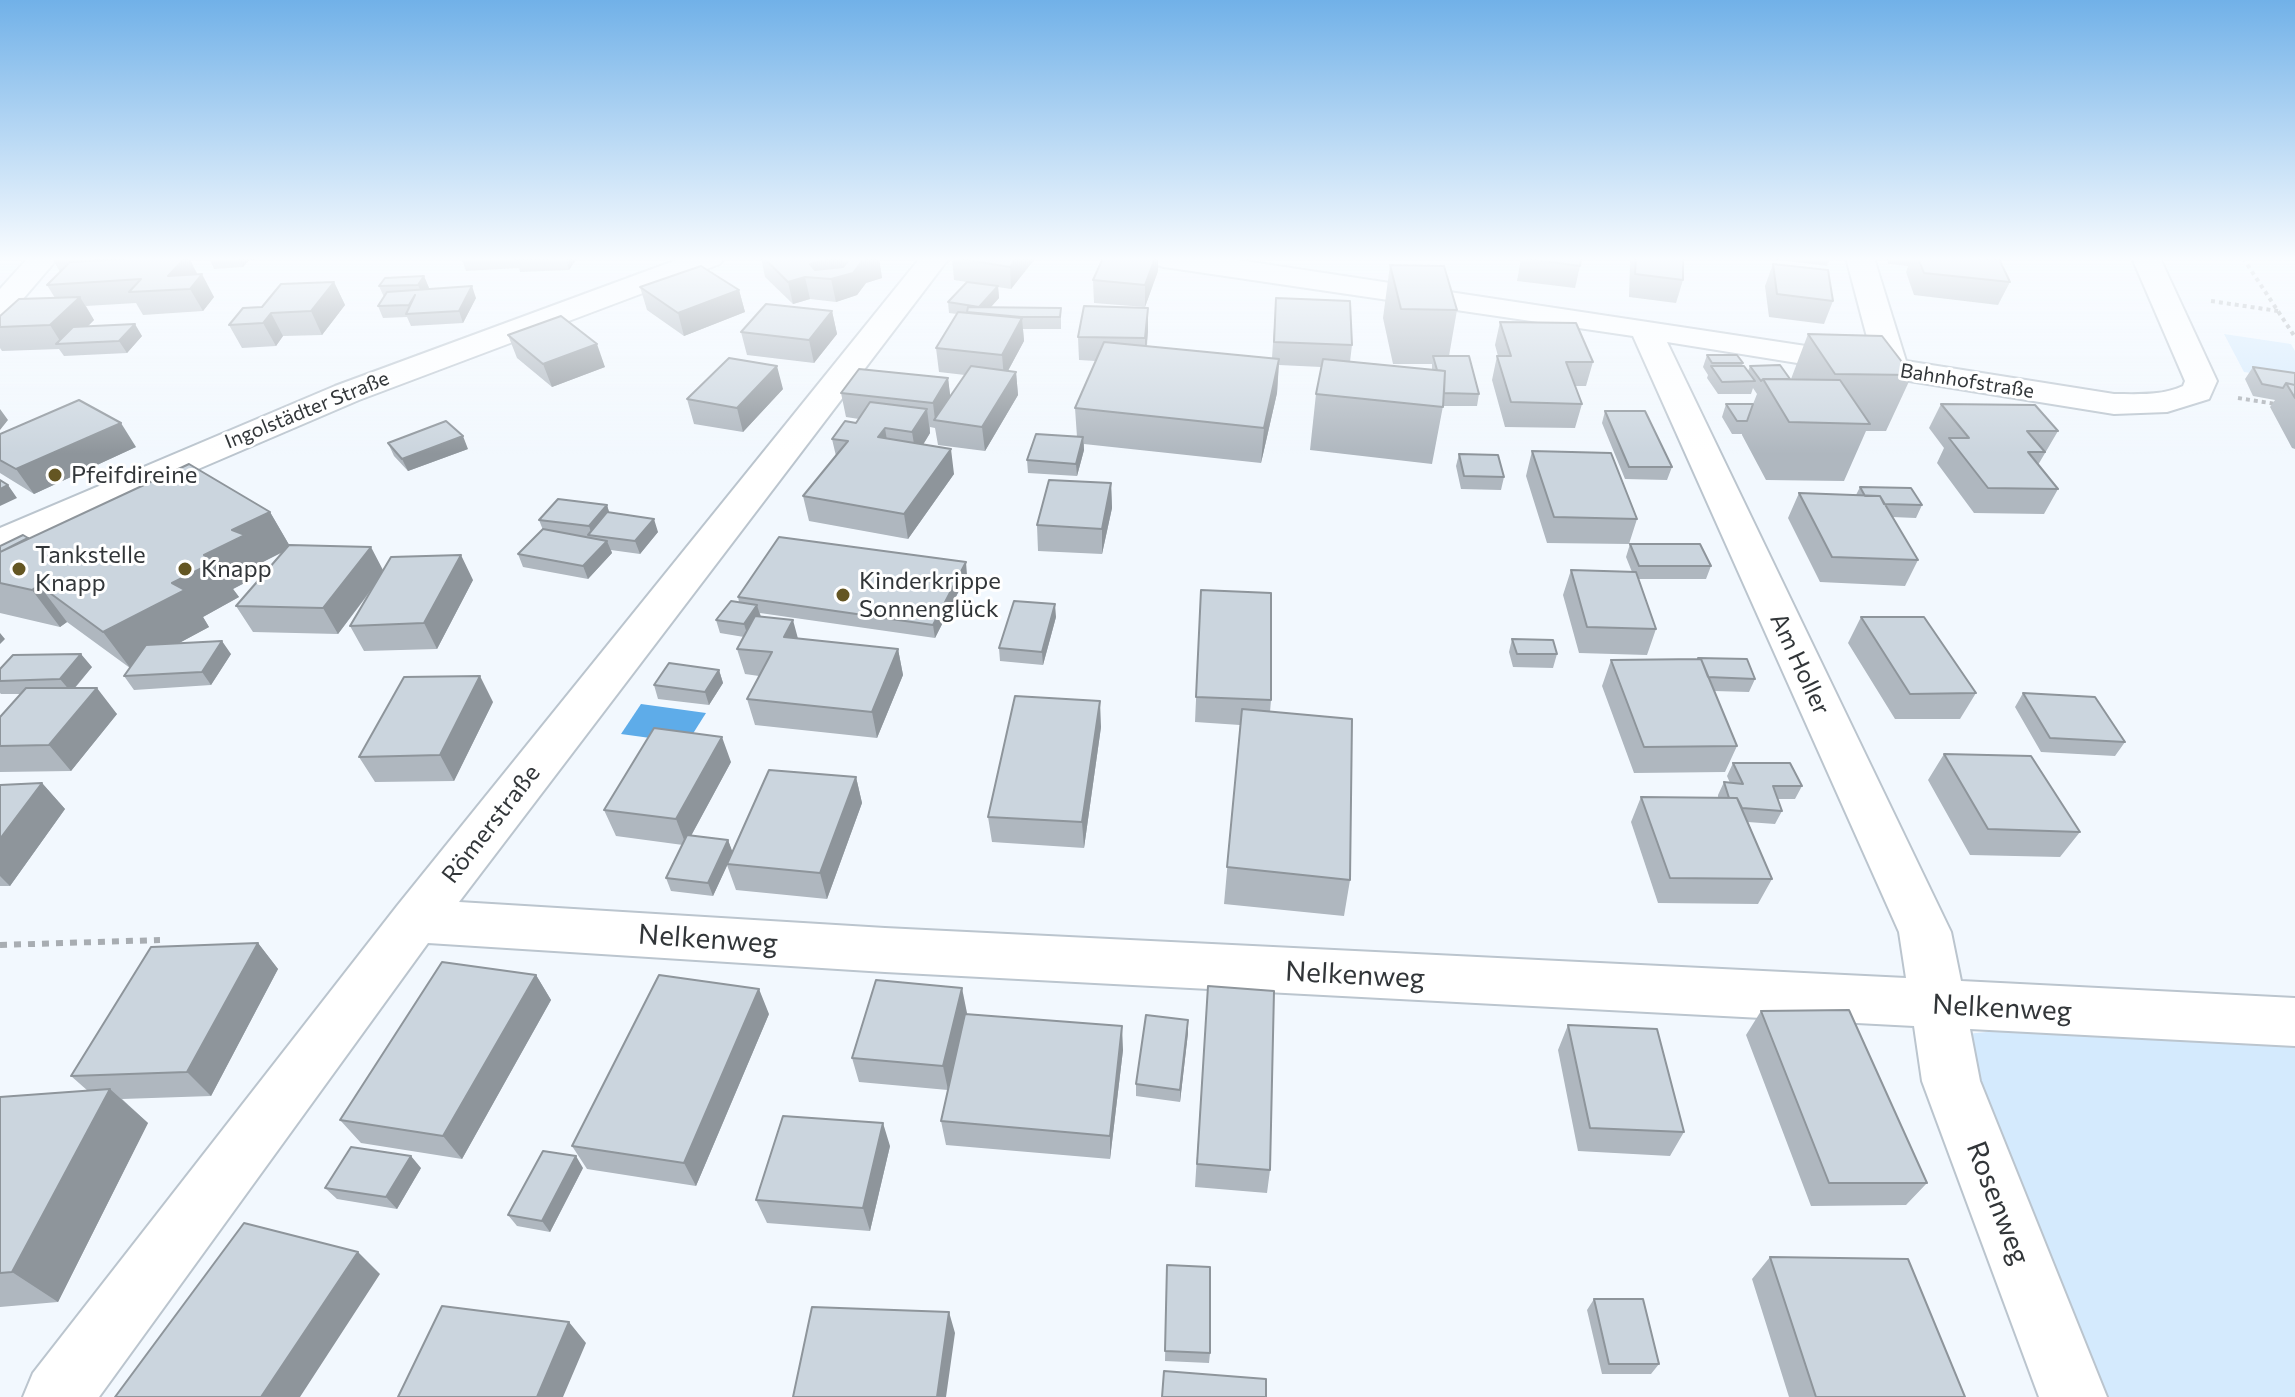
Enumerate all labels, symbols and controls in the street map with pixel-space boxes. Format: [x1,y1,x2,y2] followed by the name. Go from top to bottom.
[1898,359,2036,403] street label: Bahnhofstraße
[221,366,393,454] street label: Ingolstädter Straße
[71,461,197,489] place label: Pfeifdireine
[46,466,64,484] marker: Pfeifdireine
[35,541,146,597] place label: Tankstelle Knapp
[201,555,272,583] place label: Knapp
[10,560,28,578] marker: Tankstelle Knapp
[176,560,194,578] marker: Knapp
[859,567,1001,623] place label: Kinderkrippe Sonnenglück
[834,586,852,604] marker: Kinderkrippe Sonnenglück
[1764,609,1836,719] street label: Am Holler
[436,759,546,889] street label: Römerstraße
[637,917,779,961] street label: Nelkenweg
[1284,955,1426,995] street label: Nelkenweg
[1931,988,2073,1028] street label: Nelkenweg
[1959,1137,2037,1269] street label: Rosenweg

